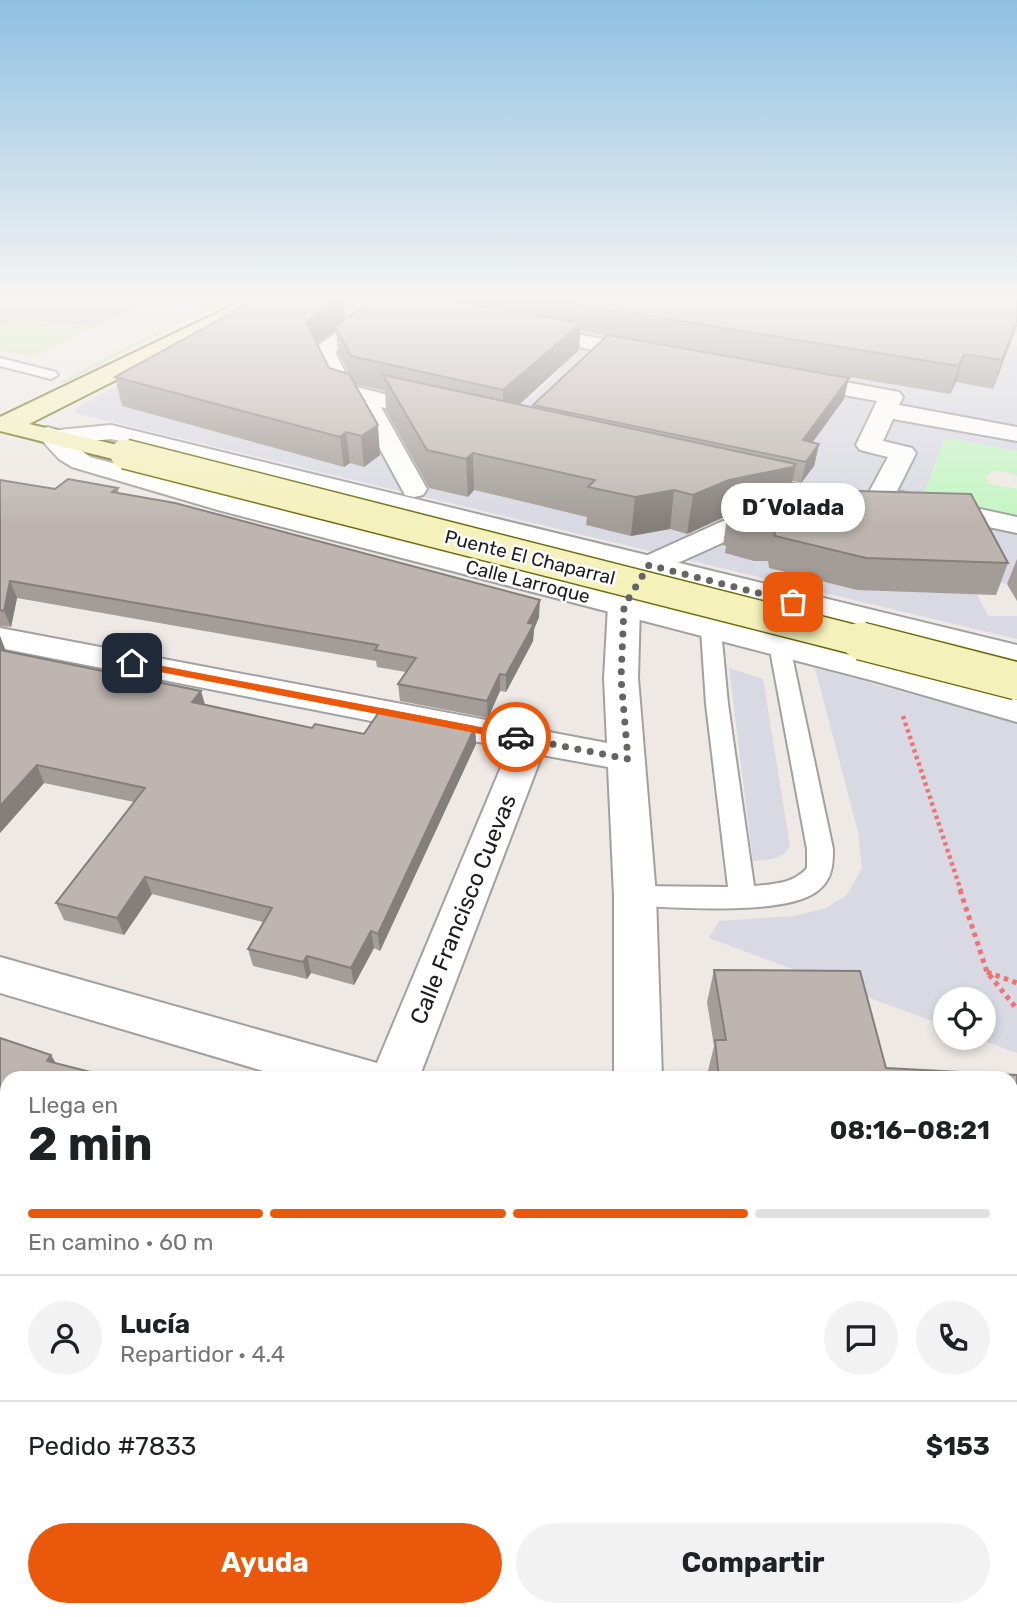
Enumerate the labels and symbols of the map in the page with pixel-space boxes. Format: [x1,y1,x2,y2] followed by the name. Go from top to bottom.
[721,483,865,532] callout: D´Volada
[442,525,618,590] street label: Puente El Chaparral
[463,555,592,608] street label: Calle Larroque
[763,572,823,632] pin
[102,633,162,693] pin
[481,702,551,772] courier
[404,790,522,1028] street label: Calle Francisco Cuevas

